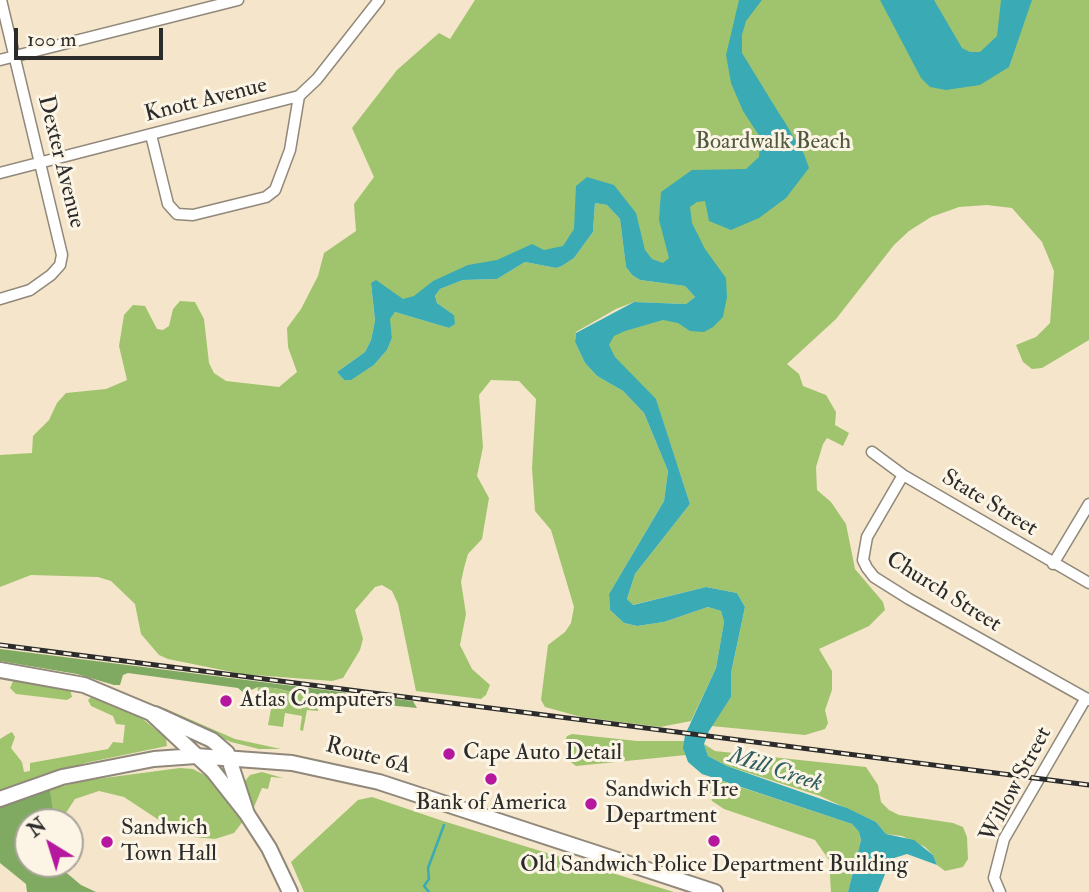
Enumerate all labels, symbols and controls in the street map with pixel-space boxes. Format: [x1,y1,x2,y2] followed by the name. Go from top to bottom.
[18,14,166,58] scale bar
[27,26,77,53] text: 100 m
[142,72,270,130] street label: Knott Avenue
[30,93,90,231] street label: Dexter Avenue
[695,129,851,157] park label: Boardwalk Beach
[936,465,1042,543] street label: State Street
[880,547,1006,639] street label: Church Street
[240,687,393,715] place label: Atlas Computers
[218,693,234,709] marker: Atlas Computers
[975,723,1059,847] street label: Willow Street
[322,732,414,782] street label: Route 6A
[463,740,622,768] place label: Cape Auto Detail
[724,742,826,800] water label: Mill Creek
[441,746,457,762] marker: Cape Auto Detail
[483,771,499,787] marker: Bank of America
[605,777,738,831] place label: Sandwich FIre Department
[416,790,566,818] place label: Bank of America
[583,796,599,812] marker: Sandwich FIre Department
[14,808,84,878] north arrow
[23,813,51,843] text: N
[121,815,217,869] place label: Sandwich Town Hall
[706,833,722,849] marker: Old Sandwich Police Department Building
[99,834,115,850] marker: Sandwich Town Hall
[520,852,908,880] place label: Old Sandwich Police Department Building

